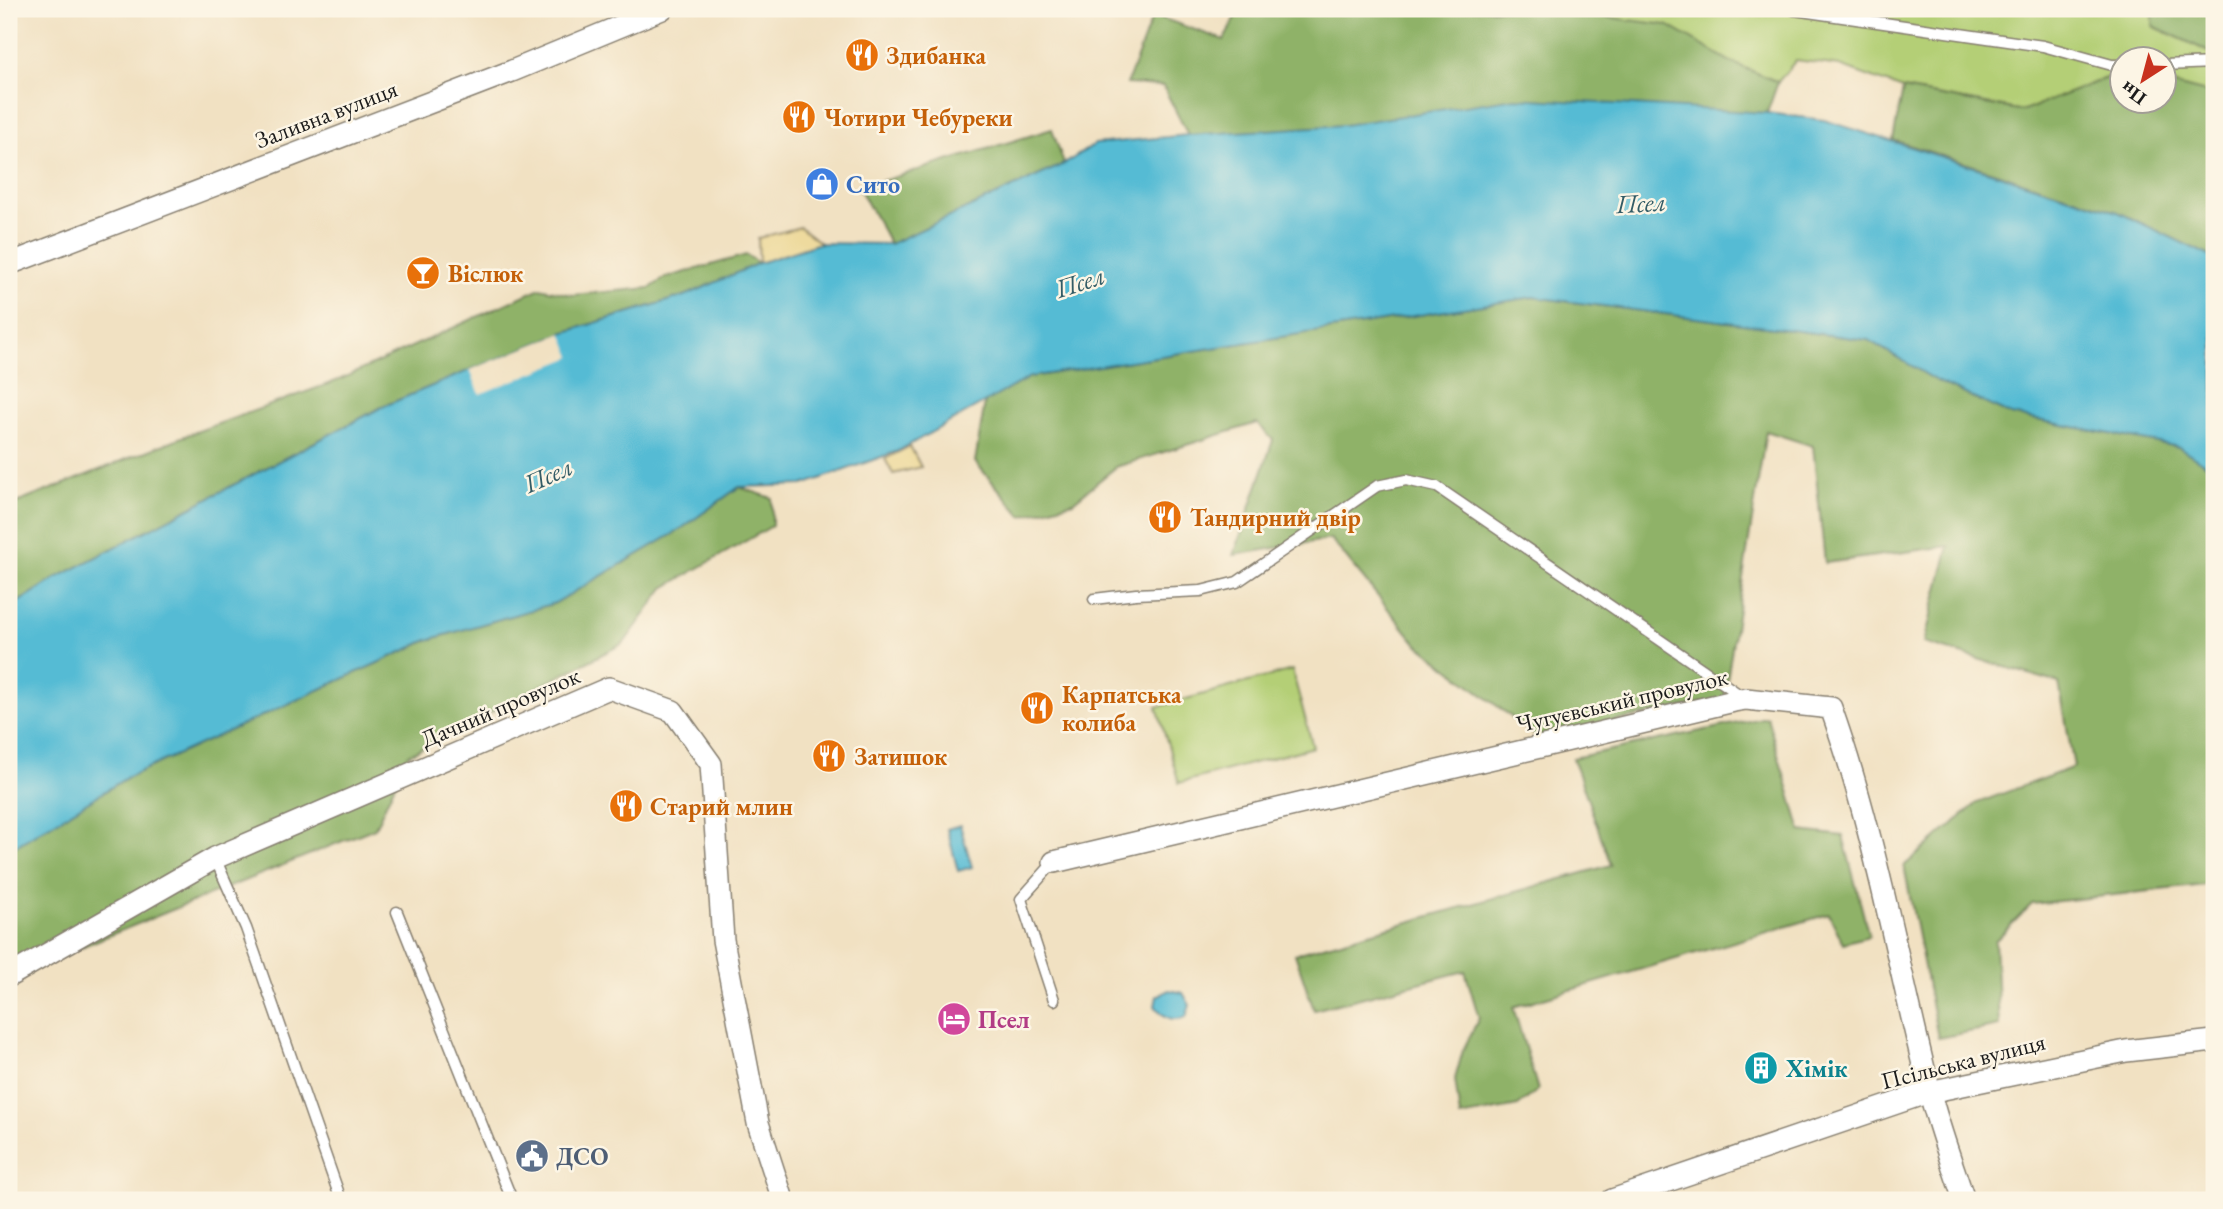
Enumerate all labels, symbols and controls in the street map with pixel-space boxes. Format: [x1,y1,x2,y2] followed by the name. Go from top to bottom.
[843,36,881,74] restaurant icon: Здибанка
[886,40,986,71] place label: Здибанка
[2108,46,2178,116] north arrow
[250,73,402,155] street label: Заливна вулиця
[2115,76,2151,111] text: Пн
[780,98,818,136] restaurant icon: Чотири Чебуреки
[824,102,1013,134] place label: Чотири Чебуреки
[803,165,841,203] shop icon: Сито
[846,169,900,200] place label: Сито
[1614,185,1667,221] water label: Псел
[404,254,442,292] bar icon: Віслюк
[448,258,524,289] place label: Віслюк
[1050,258,1109,306] water label: Псел
[517,449,578,501] water label: Псел
[1146,498,1184,536] restaurant icon: Тандирний двір
[1190,502,1361,533] place label: Тандирний двір
[415,659,585,755] street label: Дачний провулок
[1513,660,1731,739] street label: Чугуєвський провулок
[1062,679,1182,738] place label: Карпатська колиба
[1018,689,1056,727] restaurant icon: Карпатська колиба
[810,737,848,775] restaurant icon: Затишок
[854,741,948,772] place label: Затишок
[607,787,645,825] restaurant icon: Старий млин
[650,791,793,822] place label: Старий млин
[935,1000,973,1038] hotel icon: Псел
[978,1004,1029,1035] place label: Псел
[1878,1026,2049,1096] street label: Псільська вулиця
[1742,1049,1780,1087] building icon: Хімік
[1785,1053,1848,1084] place label: Хімік
[513,1137,551,1175] public building icon: ДСО
[556,1141,608,1172] place label: ДСО

